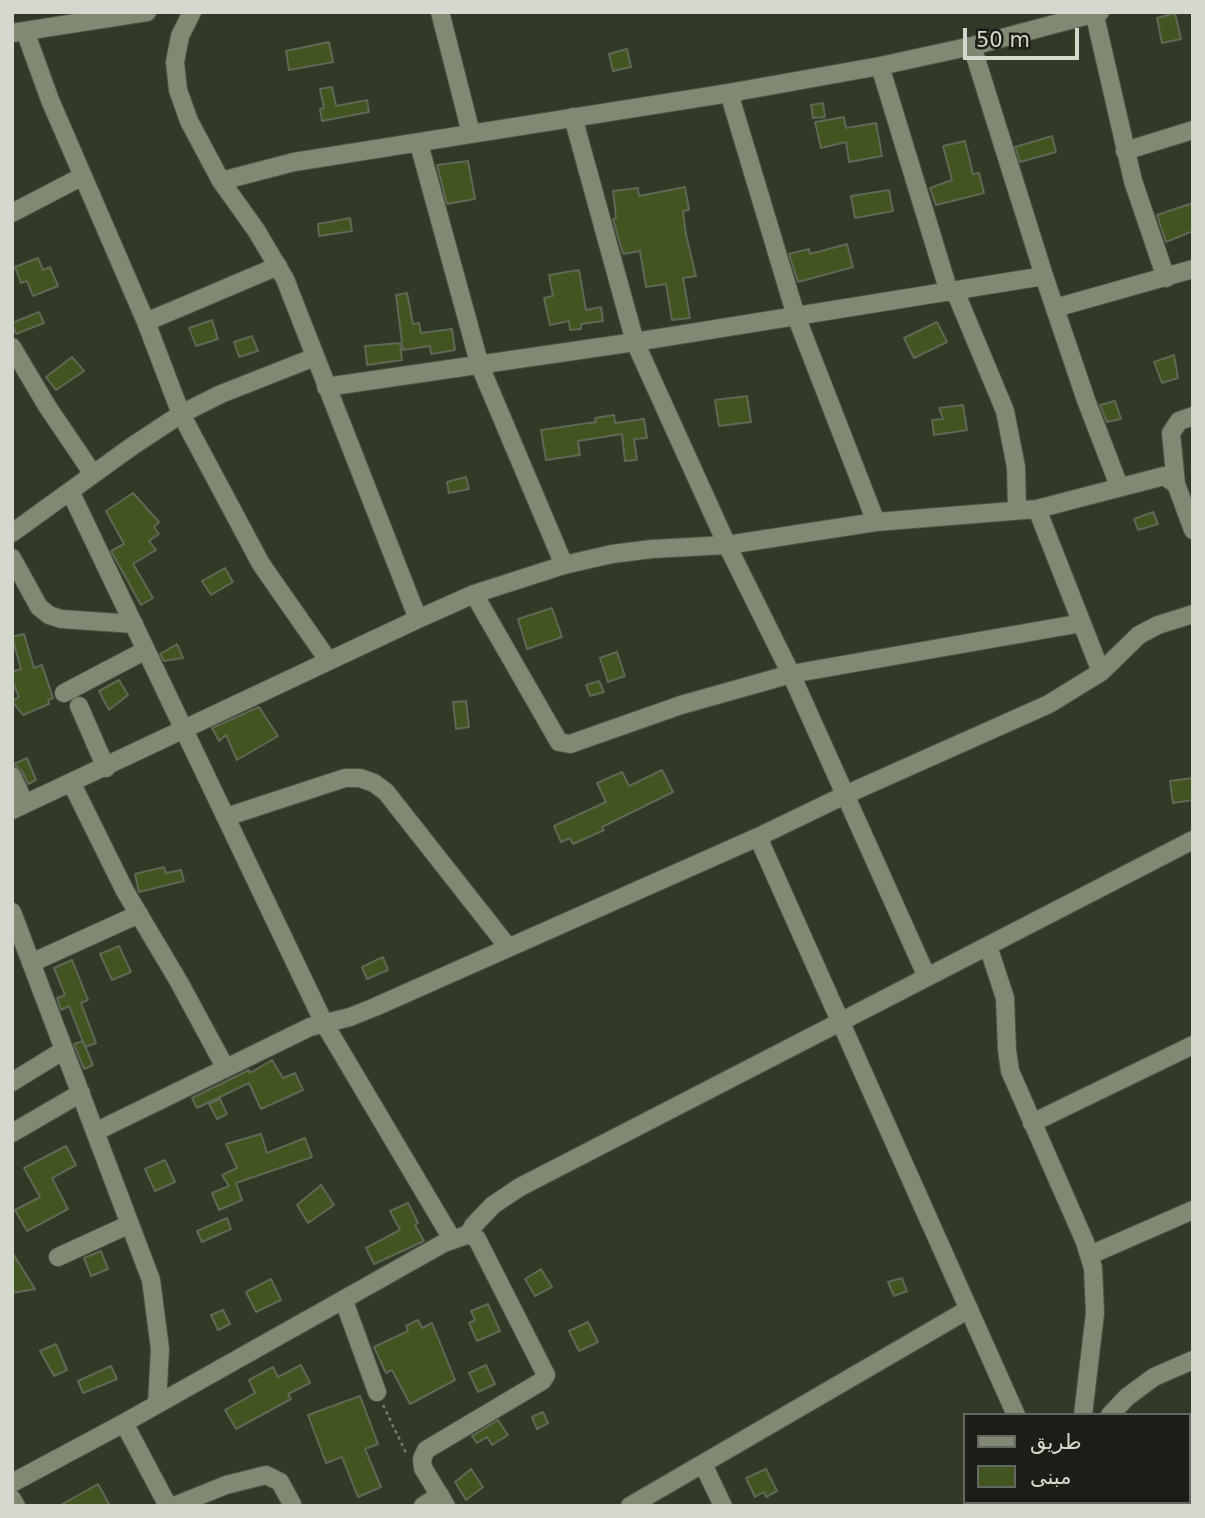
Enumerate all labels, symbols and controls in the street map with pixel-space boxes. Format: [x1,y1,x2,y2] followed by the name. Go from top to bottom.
[967,14,1082,58] scale bar
[976,28,1030,52] text: 50 m
[964,1413,1191,1504] legend
[1030,1430,1082,1454] text: طريق
[1030,1465,1071,1489] text: مبنى

